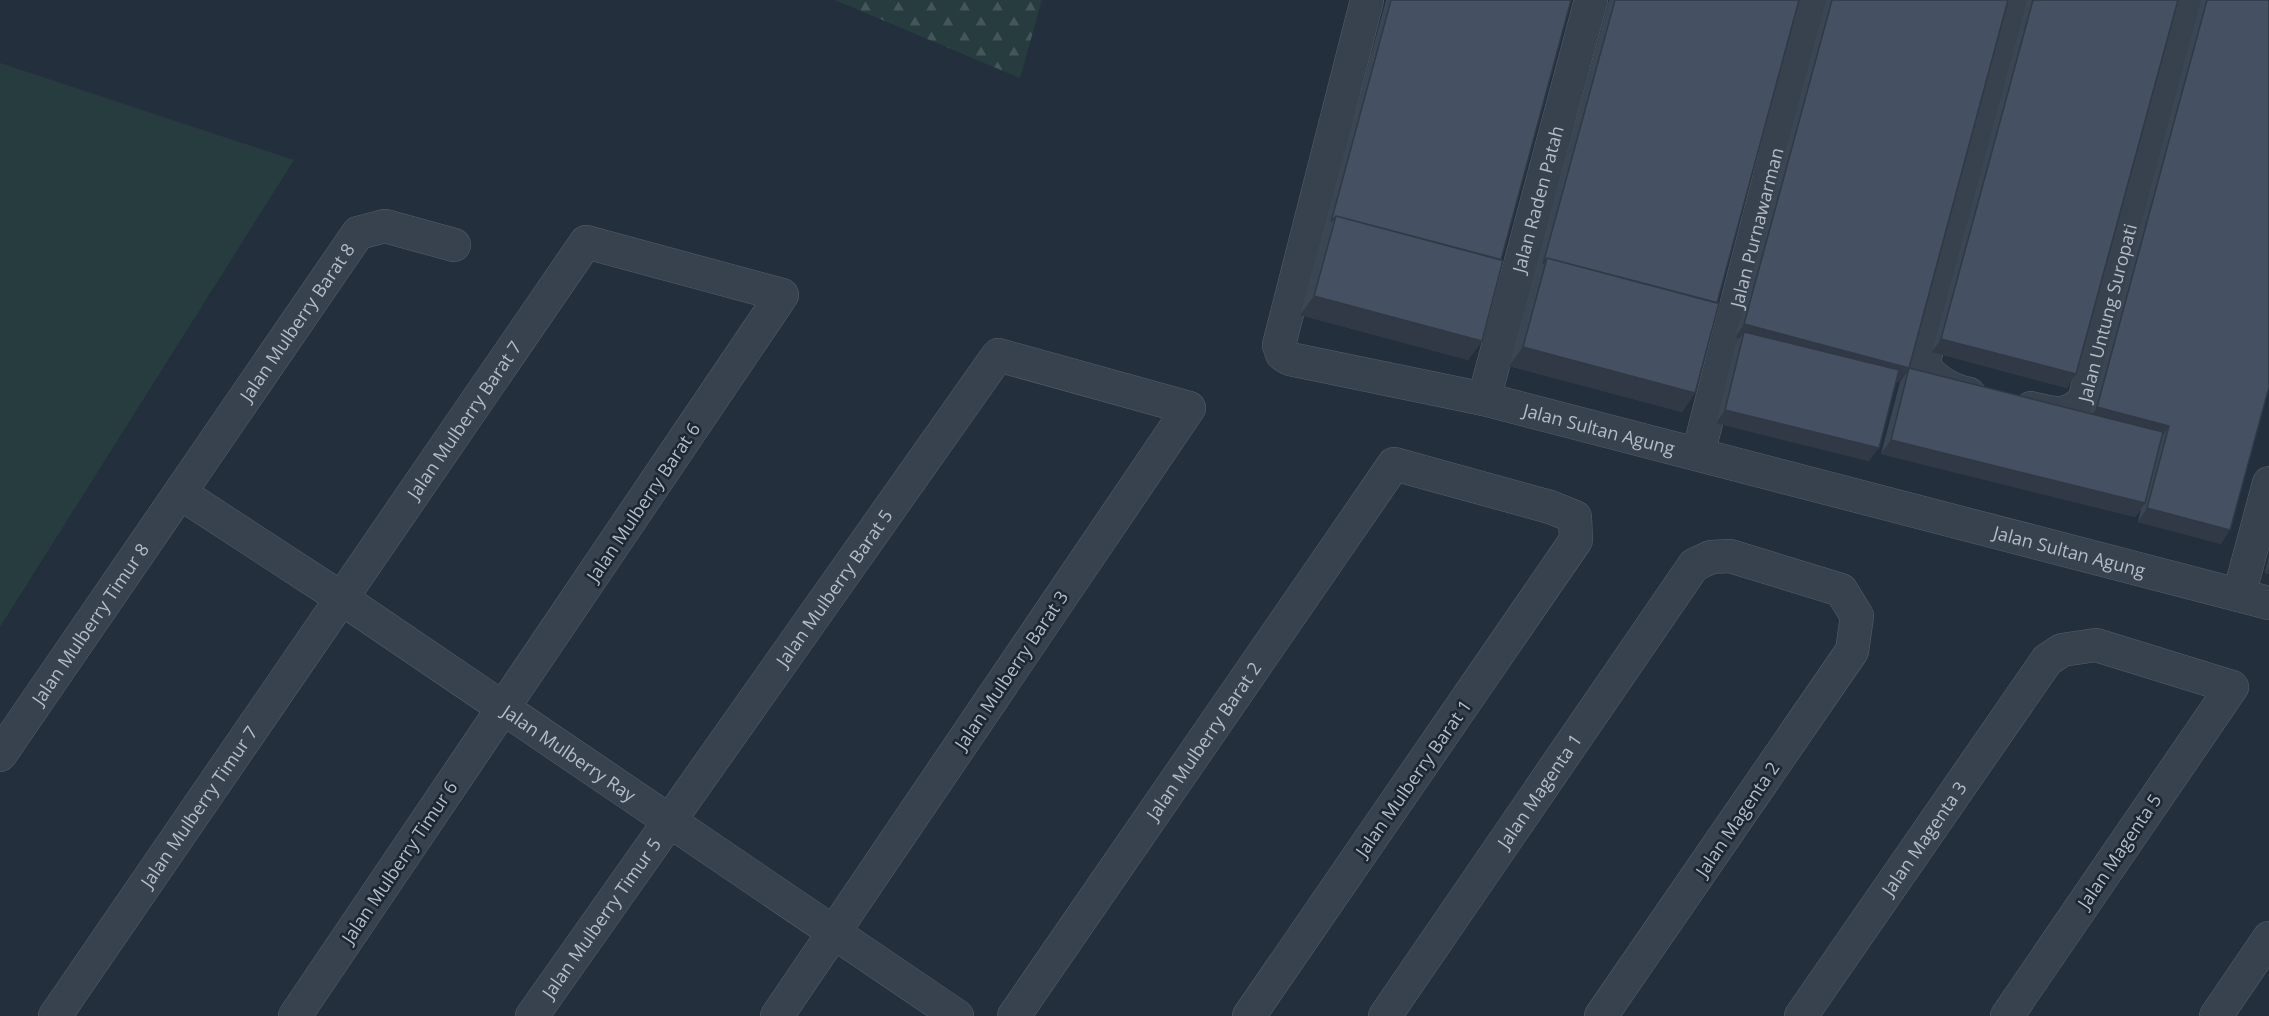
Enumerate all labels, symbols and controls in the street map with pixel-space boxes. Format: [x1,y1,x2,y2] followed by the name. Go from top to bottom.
[1506,123,1569,277] street label: Jalan Raden Patah
[1724,145,1789,312] street label: Jalan Purnawarman
[2072,221,2142,407] street label: Jalan Untung Suropati
[233,238,360,408] street label: Jalan Mulberry Barat 8
[400,336,527,505] street label: Jalan Mulberry Barat 7
[1519,397,1678,460] street label: Jalan Sultan Agung
[580,418,705,588] street label: Jalan Mulberry Barat 6
[769,504,898,673] street label: Jalan Mulberry Barat 5
[1989,519,2148,582] street label: Jalan Sultan Agung
[25,538,154,711] street label: Jalan Mulberry Timur 8
[948,586,1073,756] street label: Jalan Mulberry Barat 3
[1139,657,1266,826] street label: Jalan Mulberry Barat 2
[1348,695,1476,863] street label: Jalan Mulberry Barat 1
[496,698,642,807] street label: Jalan Mulberry Ray
[134,721,263,894] street label: Jalan Mulberry Timur 7
[1490,729,1587,854] street label: Jalan Magenta 1
[1689,757,1784,883] street label: Jalan Magenta 2
[335,776,462,949] street label: Jalan Mulberry Timur 6
[1875,776,1972,902] street label: Jalan Magenta 3
[2071,789,2166,915] street label: Jalan Magenta 5
[535,833,666,1005] street label: Jalan Mulberry Timur 5

